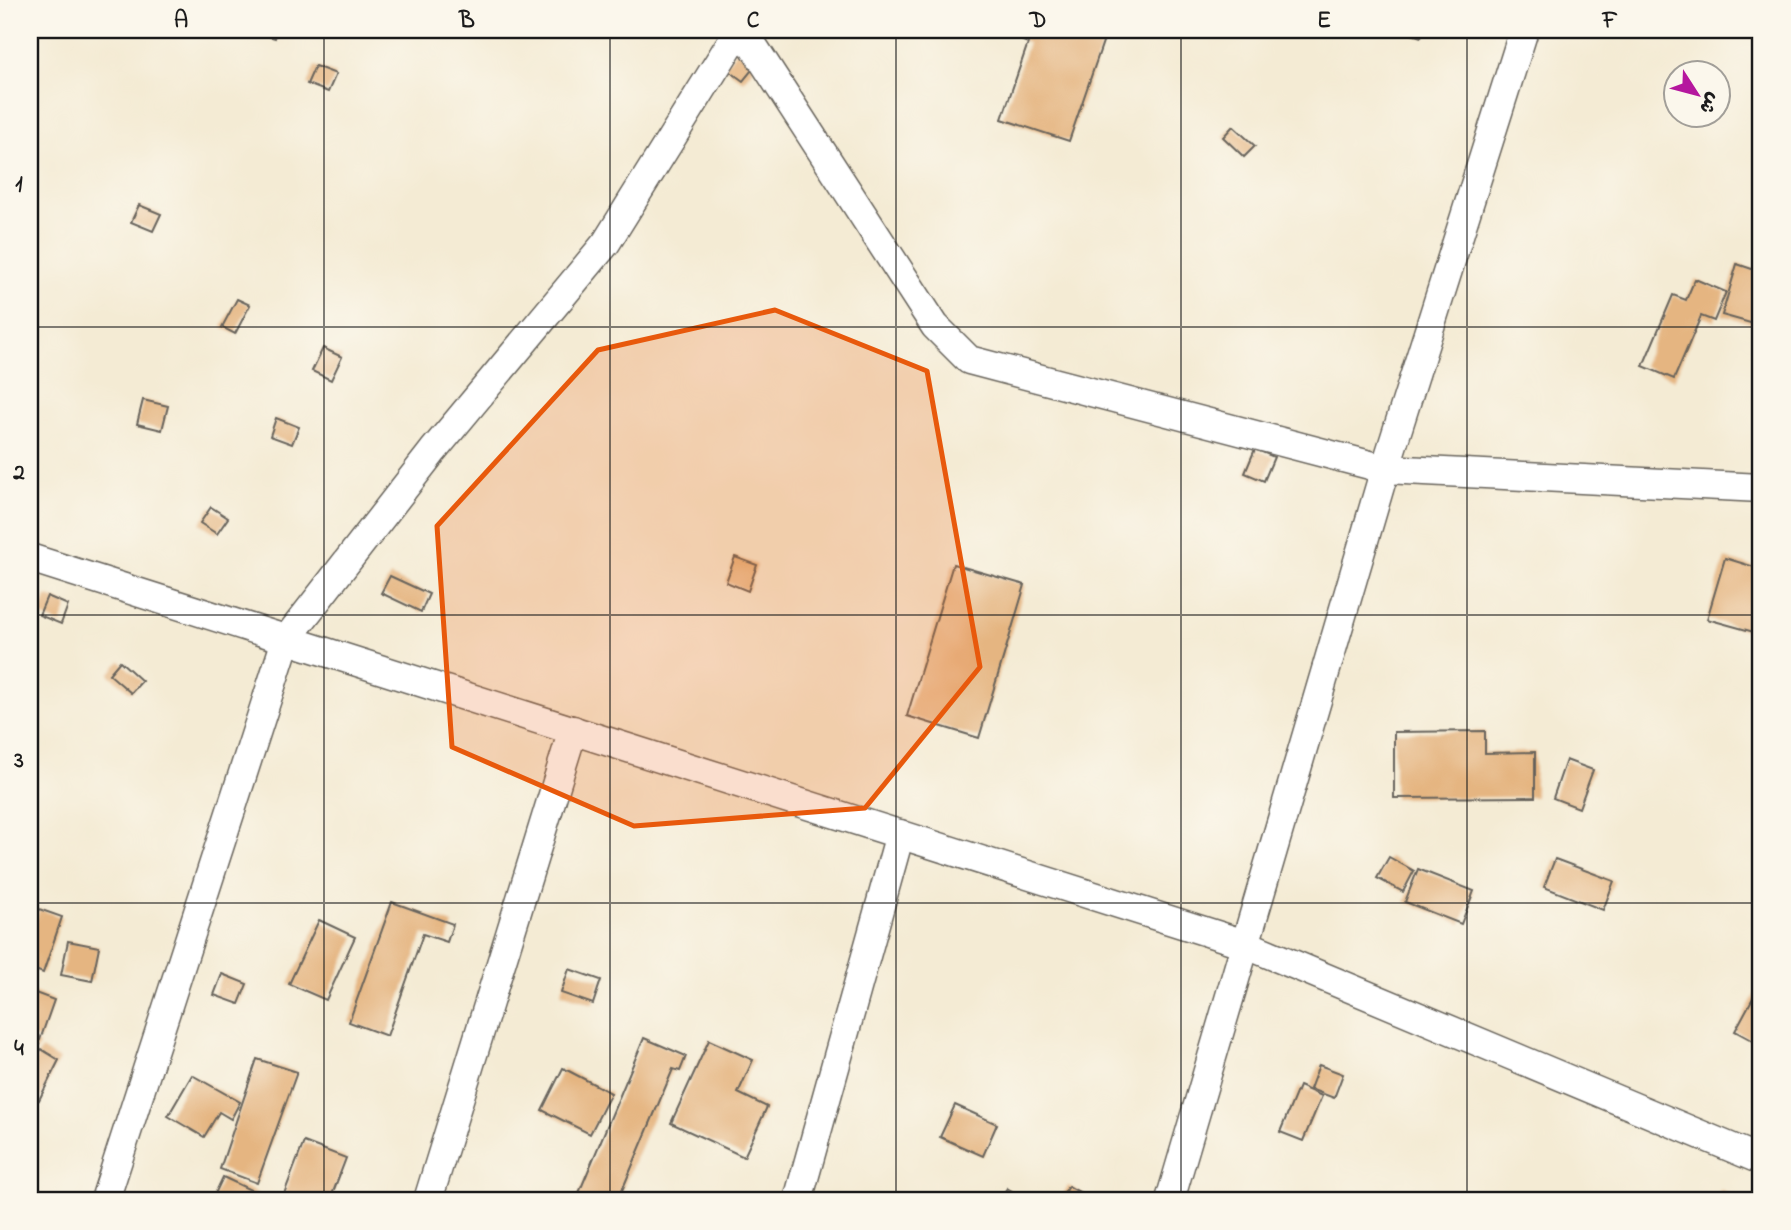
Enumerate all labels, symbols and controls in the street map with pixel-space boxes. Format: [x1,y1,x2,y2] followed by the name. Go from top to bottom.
[174,5,188,38] text: A
[458,5,475,38] text: B
[747,5,760,38] text: C
[1029,5,1046,38] text: D
[1317,5,1331,38] text: E
[1602,5,1618,38] text: F
[1662,60,1732,130] north arrow
[1692,86,1726,119] text: ش
[15,169,23,202] text: 1
[12,457,25,490] text: 2
[13,745,24,778] text: 3
[14,1033,24,1066] text: 4

